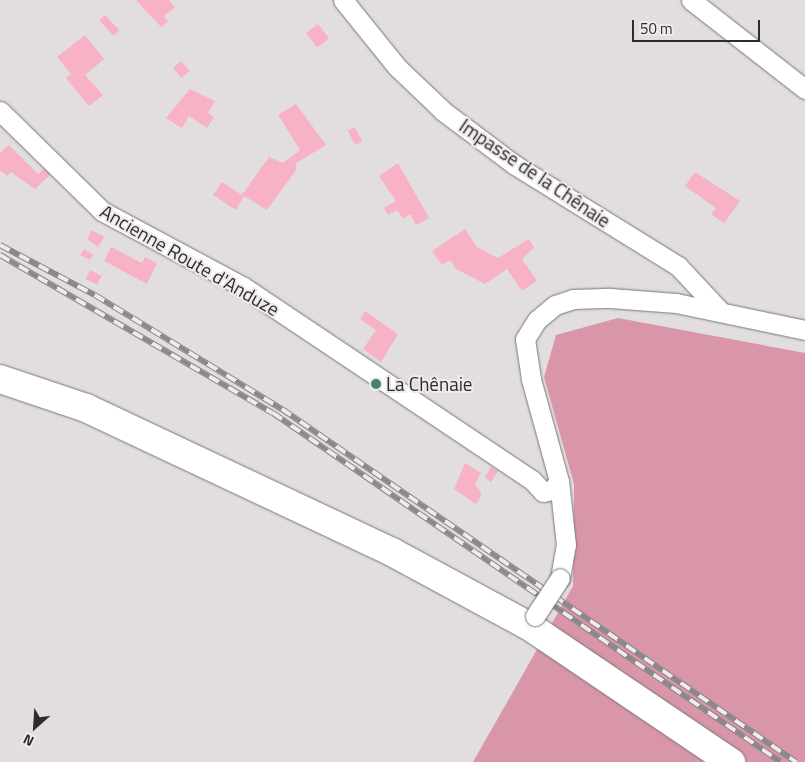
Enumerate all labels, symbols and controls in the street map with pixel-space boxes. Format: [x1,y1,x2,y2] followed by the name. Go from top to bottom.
[635,10,762,42] scale bar
[640,17,673,40] text: 50 m
[455,114,615,232] street label: Impasse de la Chênaie
[96,199,284,321] street label: Ancienne Route d'Anduze
[386,373,472,395] place label: La Chênaie
[370,378,382,390] marker: La Chênaie
[10,702,60,752] north arrow
[19,729,37,752] text: N

